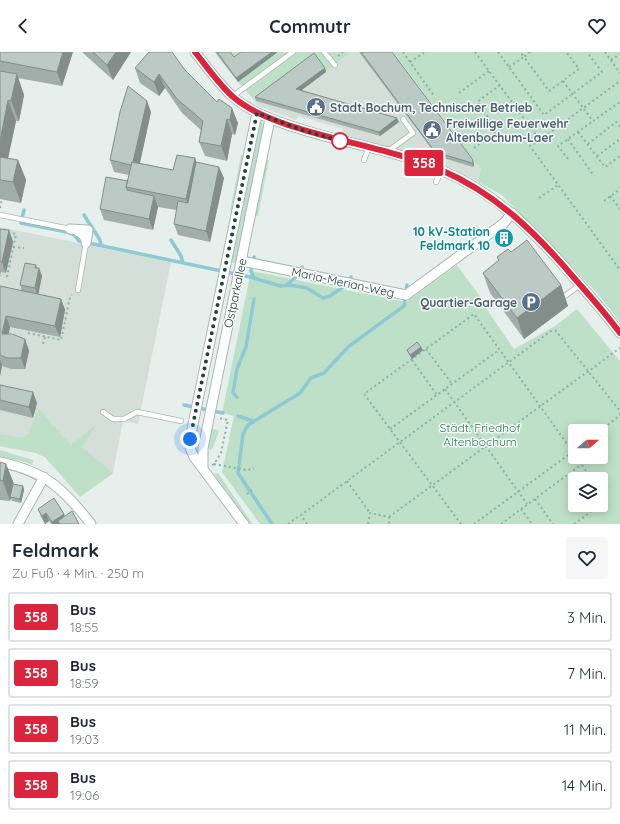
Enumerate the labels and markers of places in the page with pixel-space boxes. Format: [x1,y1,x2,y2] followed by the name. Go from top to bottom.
[305,96,327,118] public building icon: Stadt Bochum, Technischer Betrieb
[330,100,533,115] place label: Stadt Bochum, Technischer Betrieb
[446,116,569,145] place label: Freiwillige Feuerwehr Altenbochum-Laer
[421,119,443,141] public building icon: Freiwillige Feuerwehr Altenbochum-Laer
[331,132,349,150] unlabelled marker
[413,224,490,253] place label: 10 kV-Station Feldmark 10
[493,227,515,249] building icon: 10 kV-Station Feldmark 10
[520,291,542,313] parking icon: Quartier-Garage
[420,295,517,310] place label: Quartier-Garage

